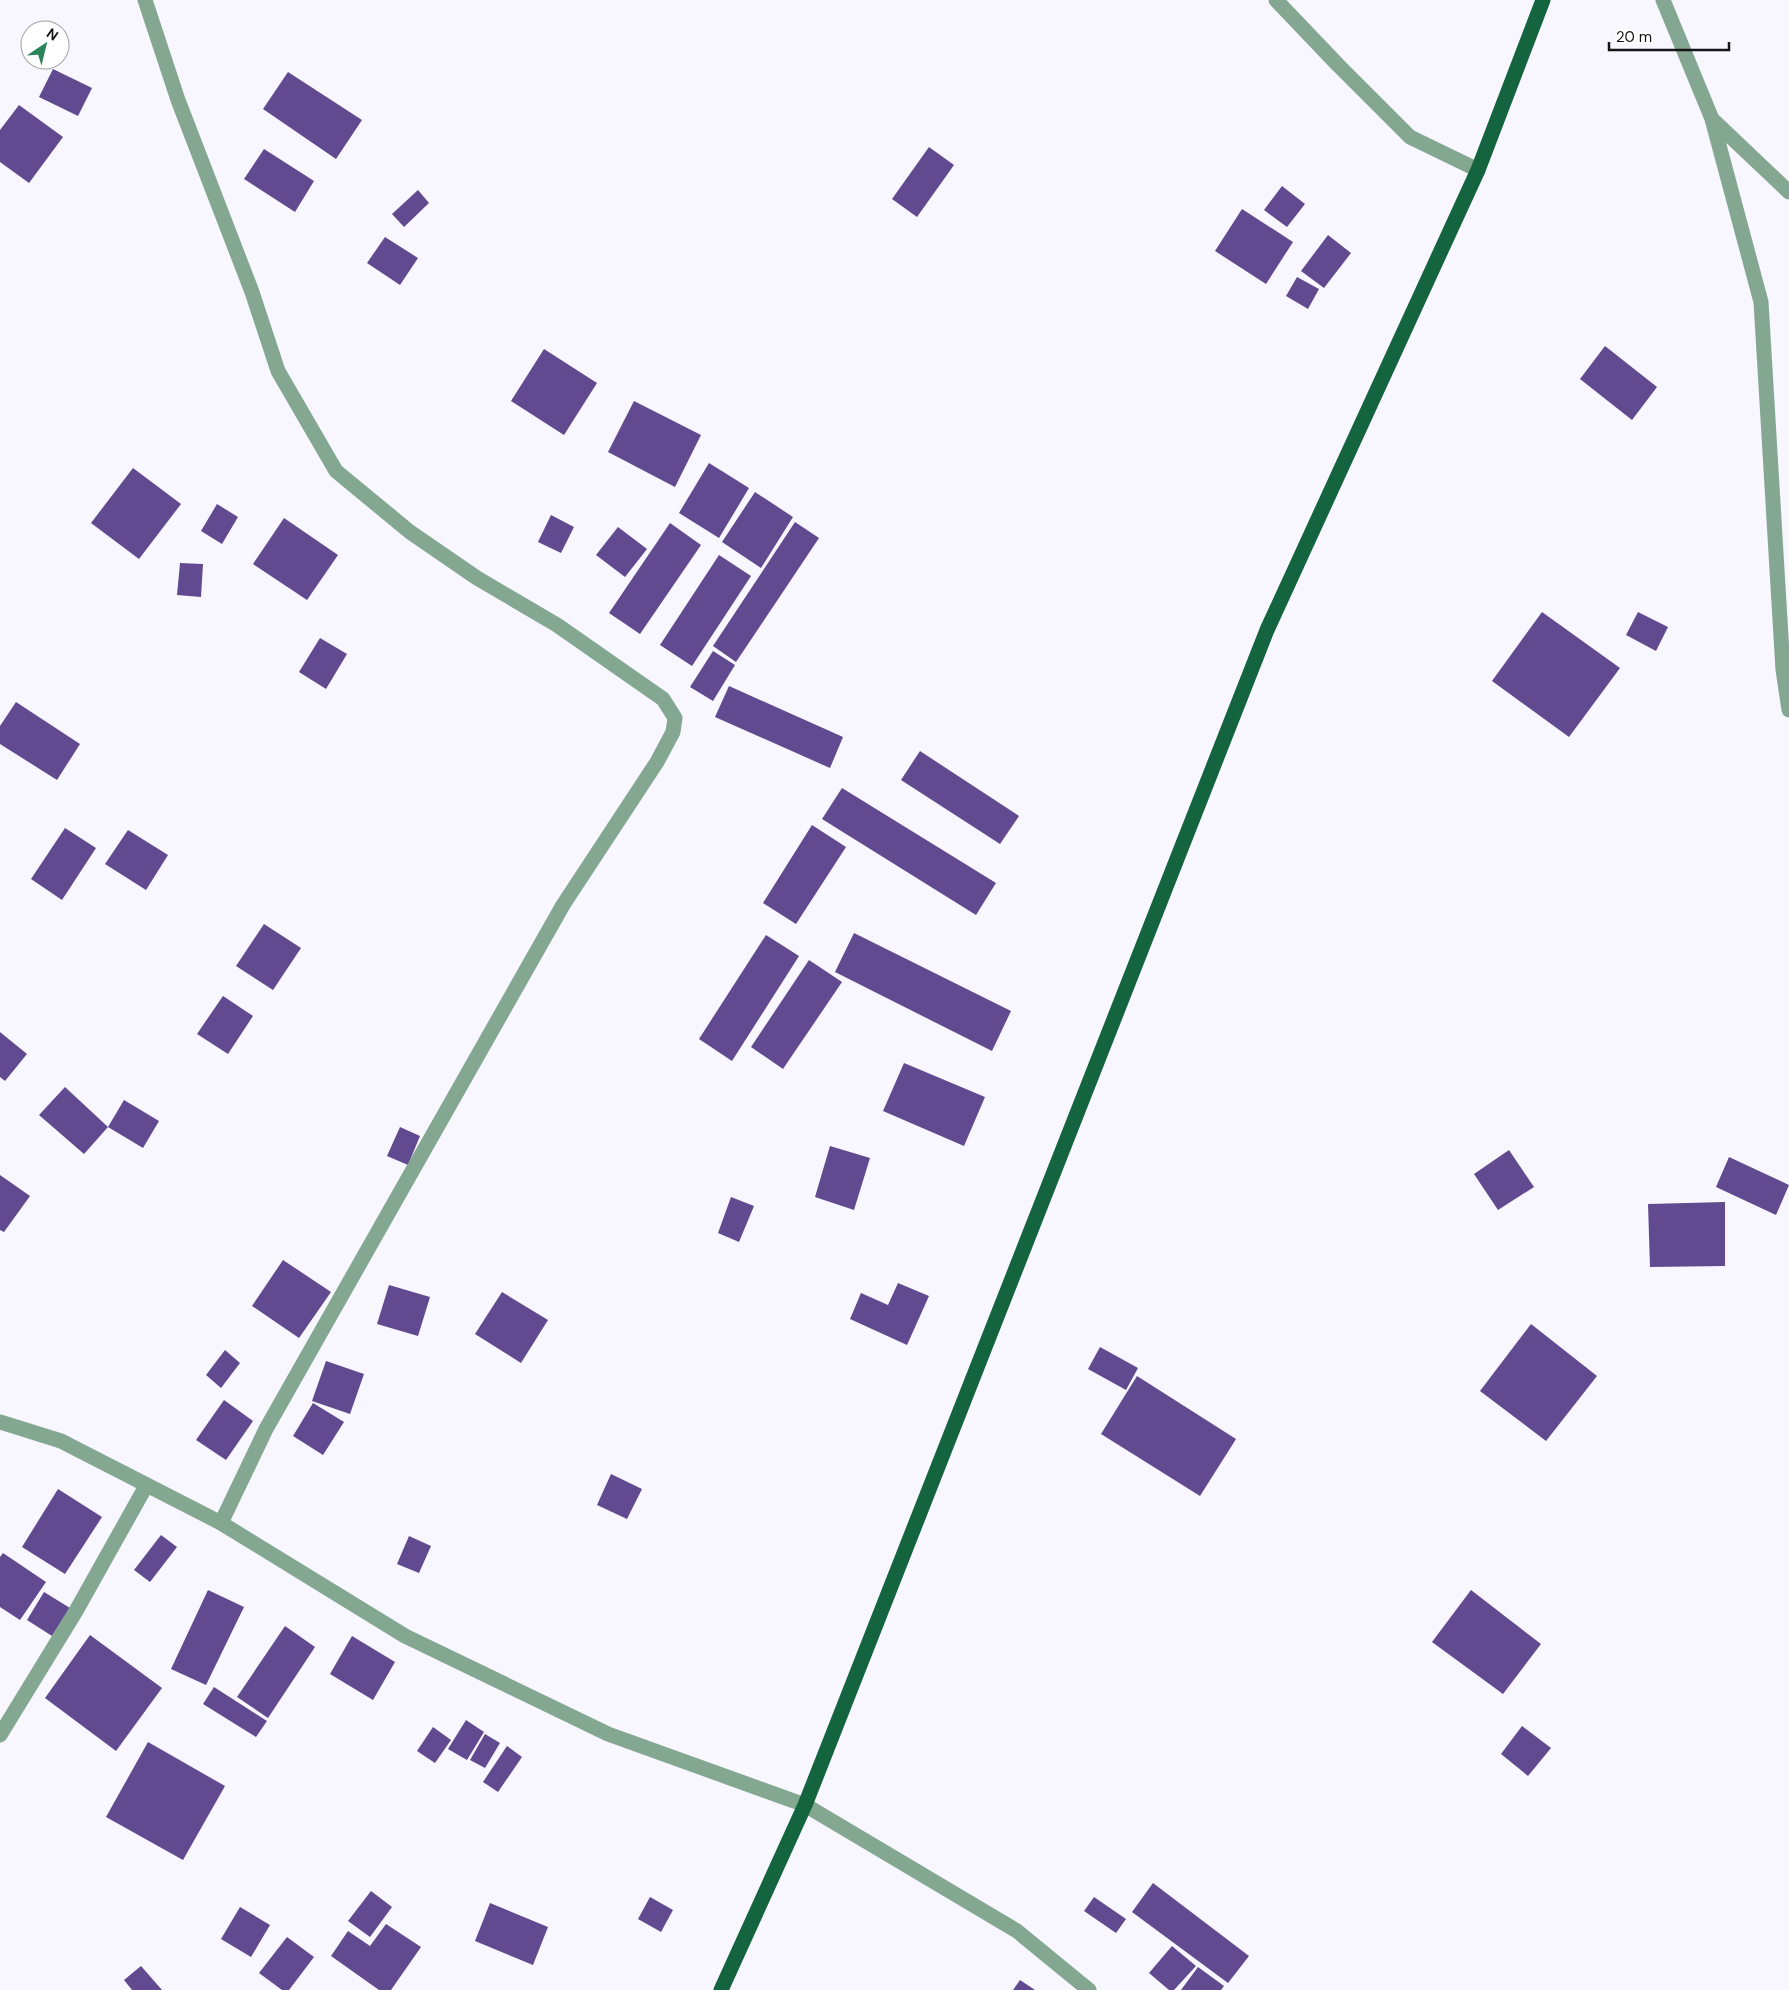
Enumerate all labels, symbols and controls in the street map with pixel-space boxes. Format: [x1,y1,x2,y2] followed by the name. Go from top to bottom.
[20,20,70,70] north arrow
[1609,20,1729,52] scale bar
[43,24,62,45] text: N
[1616,27,1652,47] text: 20 m

